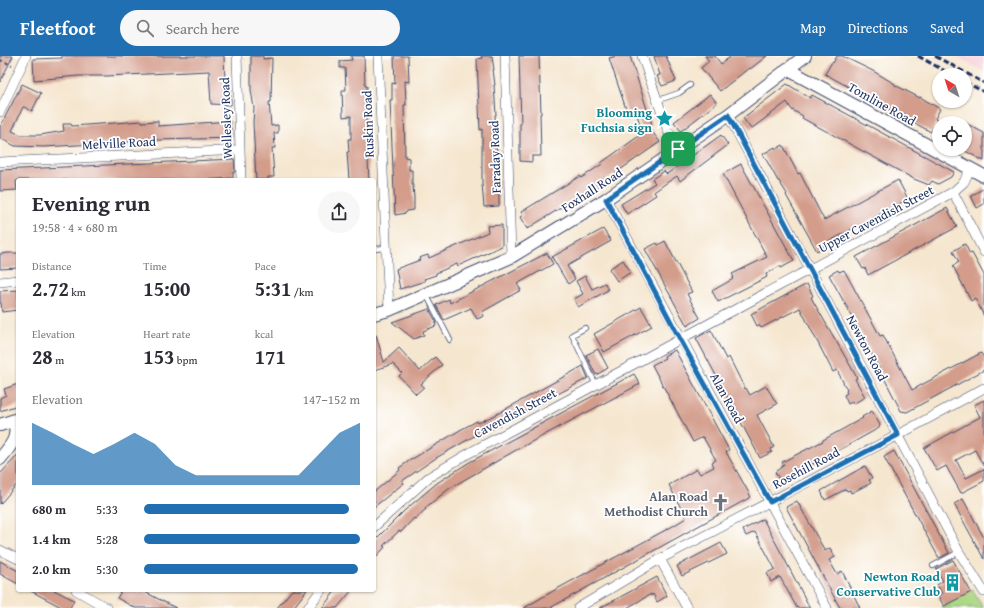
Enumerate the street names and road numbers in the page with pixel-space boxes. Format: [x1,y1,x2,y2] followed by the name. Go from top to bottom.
[215,77,237,159] street label: Wellesley Road
[845,78,919,130] street label: Tomline Road
[357,90,379,158] street label: Ruskin Road
[484,120,506,194] street label: Faraday Road
[82,132,157,154] street label: Melville Road
[558,163,626,217] street label: Foxhall Road
[815,180,937,258] street label: Upper Cavendish Street
[842,312,892,384] street label: Newton Road
[705,369,749,427] street label: Alan Road
[470,383,560,443] street label: Cavendish Street
[769,442,843,494] street label: Rosehill Road

